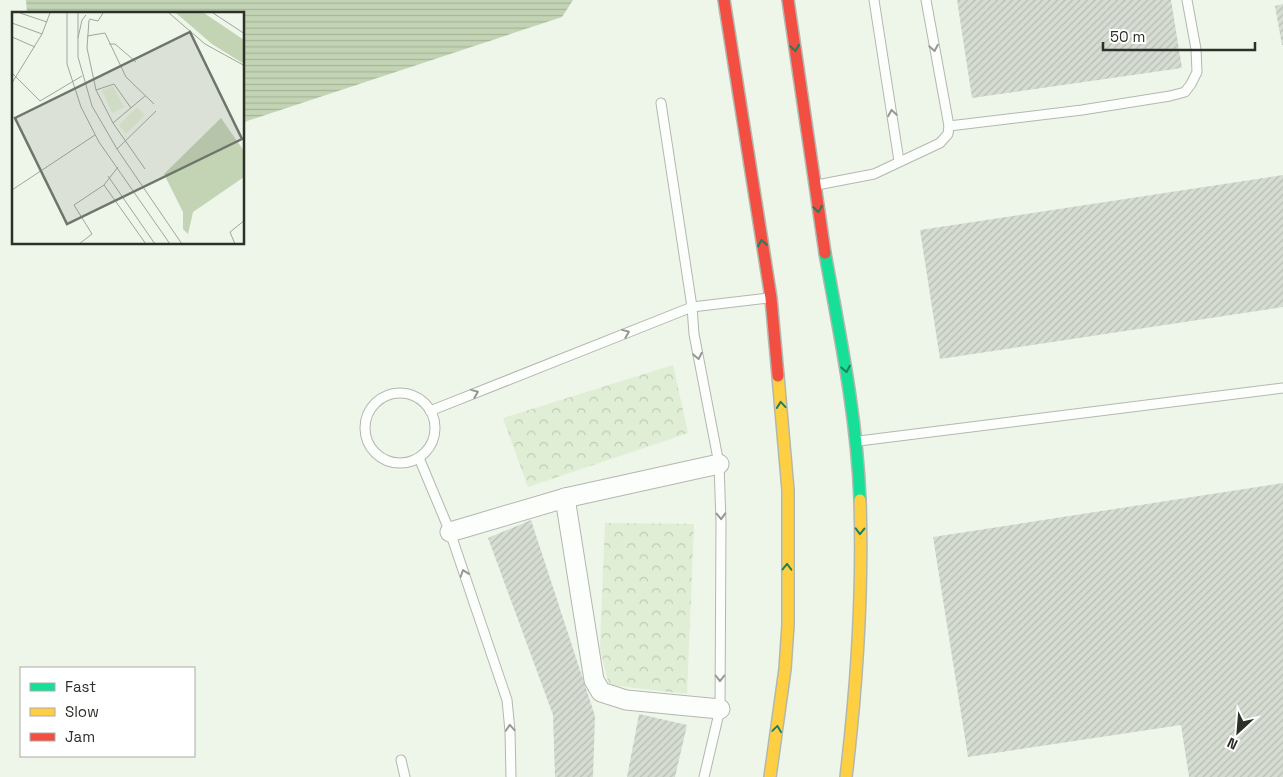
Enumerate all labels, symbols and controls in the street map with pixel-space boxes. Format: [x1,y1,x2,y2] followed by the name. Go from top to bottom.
[12,12,245,245] inset map
[1103,20,1256,52] scale bar
[1110,27,1145,46] text: 50 m
[790,44,800,53] one-way arrow
[929,44,939,52] one-way arrow
[887,109,897,118] one-way arrow
[813,205,823,213] one-way arrow
[757,239,768,247] one-way arrow
[622,329,630,339] one-way arrow
[692,351,703,360] one-way arrow
[841,365,851,373] one-way arrow
[471,389,479,399] one-way arrow
[775,401,786,409] one-way arrow
[716,512,726,520] one-way arrow
[855,528,865,535] one-way arrow
[782,563,792,570] one-way arrow
[460,569,470,578] one-way arrow
[20,667,195,757] legend
[715,675,725,683] one-way arrow
[65,677,96,696] text: Fast
[65,702,99,721] text: Slow
[1213,707,1263,757] north arrow
[504,724,515,732] one-way arrow
[771,724,781,733] one-way arrow
[65,727,95,746] text: Jam
[1224,734,1240,754] text: N

